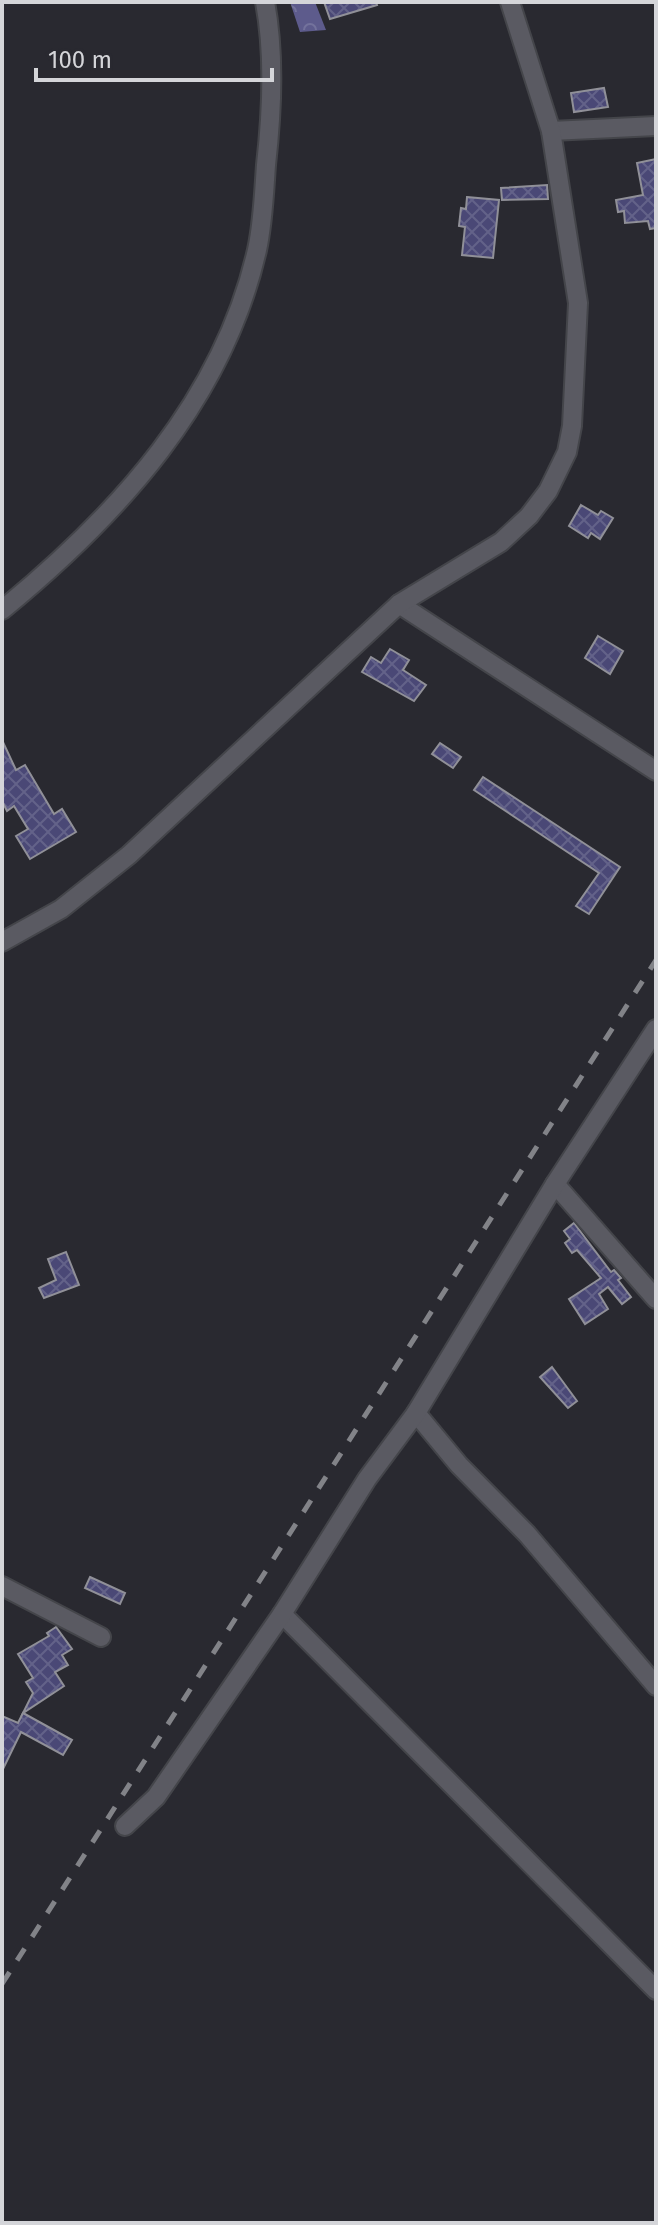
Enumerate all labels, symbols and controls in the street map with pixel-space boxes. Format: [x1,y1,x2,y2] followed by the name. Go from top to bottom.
[36,32,272,82] scale bar
[48,46,112,74] text: 100 m

